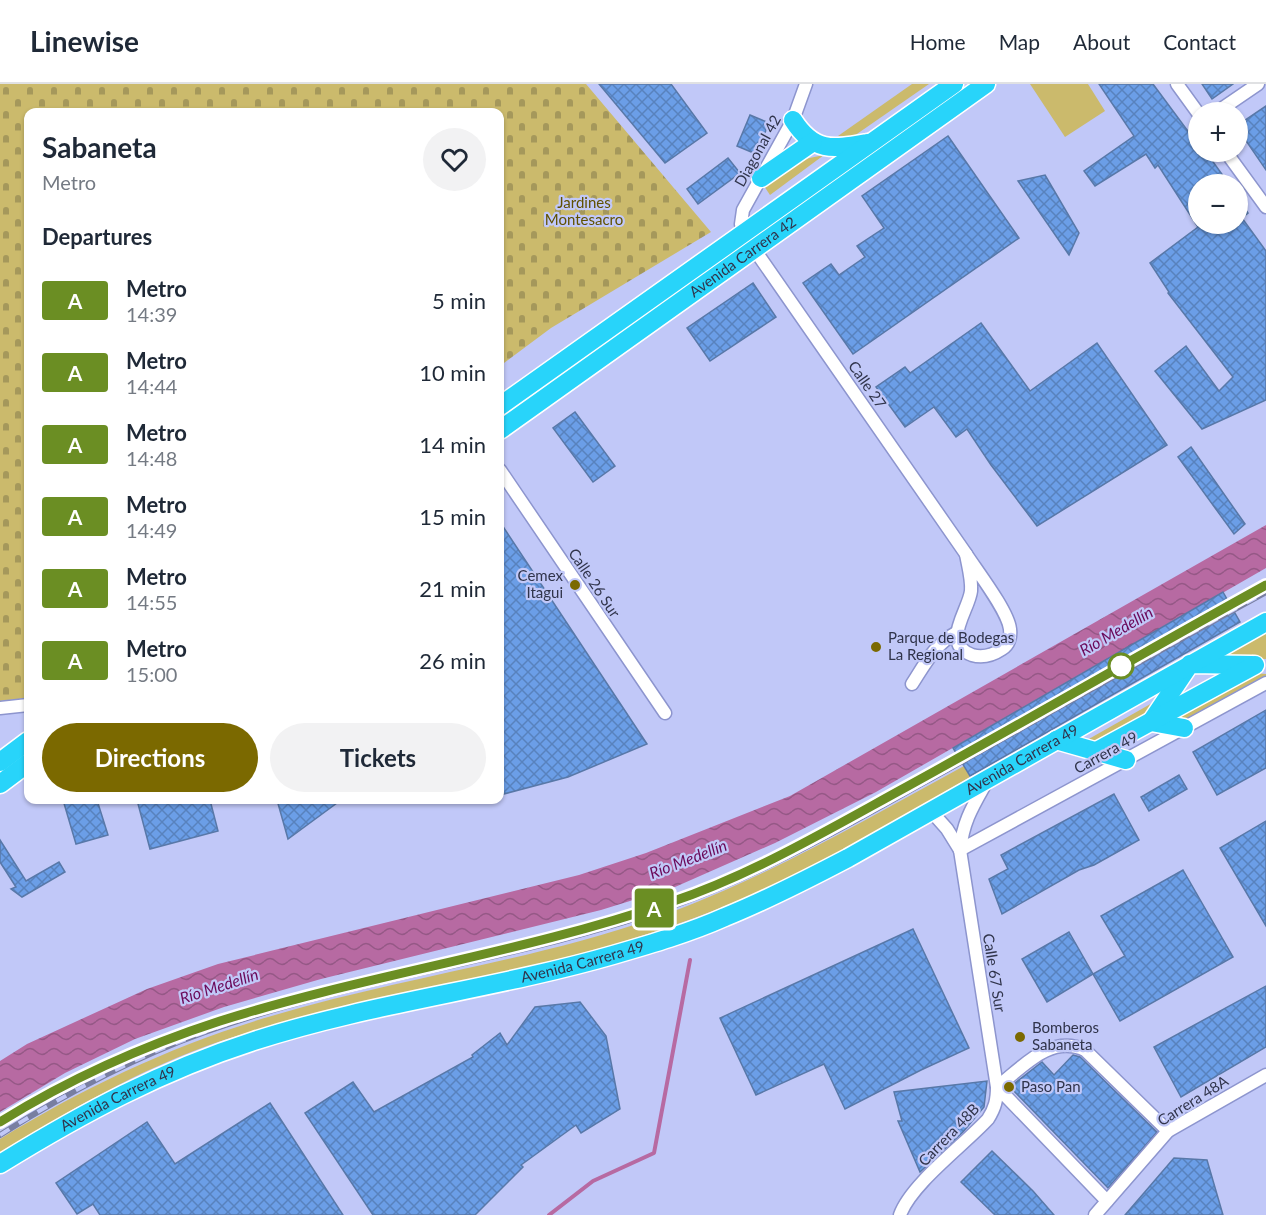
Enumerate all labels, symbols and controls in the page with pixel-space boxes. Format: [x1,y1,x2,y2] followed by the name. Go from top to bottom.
[30,24,139,58] text: Linewise
[910,29,966,54] text: Home
[999,29,1040,54] text: Map
[1073,29,1130,54] text: About
[1163,29,1236,54] text: Contact
[1188,102,1248,234] map controls
[1188,102,1248,162] button: +
[730,112,784,189] street label: Diagonal 42
[423,128,486,191] button: heart
[42,130,157,164] text: Sabaneta
[42,170,96,194] text: Metro
[1188,174,1248,234] button: −
[545,193,623,228] park label: Jardines Montesacro
[685,212,799,300] street label: Avenida Carrera 42
[42,223,152,250] text: Departures
[126,275,187,302] text: Metro
[432,287,486,314] text: 5 min
[68,288,82,313] text: A
[126,302,177,326] text: 14:39
[126,347,187,374] text: Metro
[845,357,891,412] street label: Calle 27
[419,359,486,386] text: 10 min
[68,360,82,385] text: A
[126,374,177,398] text: 14:44
[126,419,187,446] text: Metro
[419,431,486,458] text: 14 min
[68,432,82,457] text: A
[126,446,177,470] text: 14:48
[126,491,187,518] text: Metro
[419,503,486,530] text: 15 min
[68,504,82,529] text: A
[126,518,177,542] text: 14:49
[565,545,625,621] street label: Calle 26 Sur
[126,563,187,590] text: Metro
[518,566,564,601] place label: Cemex Itagui
[419,575,486,602] text: 21 min
[68,576,82,601] text: A
[568,578,582,592] marker: Cemex Itagui
[126,590,177,614] text: 14:55
[1076,602,1156,659] water label: Río Medellín
[888,628,1014,663] place label: Parque de Bodegas La Regional
[126,635,187,662] text: Metro
[869,640,883,654] marker: Parque de Bodegas La Regional
[419,647,486,674] text: 26 min
[68,648,82,673] text: A
[1108,653,1134,679] unlabelled marker
[126,662,177,686] text: 15:00
[962,720,1081,798] street label: Avenida Carrera 49
[42,723,258,792] button: Directions
[270,723,486,792] button: Tickets
[1071,727,1141,777] street label: Carrera 49
[646,835,729,882] water label: Río Medellín
[634,888,674,928] line badge: A
[647,896,661,921] text: A
[980,932,1010,1014] street label: Calle 67 Sur
[519,936,646,986] street label: Avenida Carrera 49
[177,964,261,1007] water label: Río Medellín
[1032,1018,1099,1053] place label: Bomberos Sabaneta
[1013,1030,1027,1044] marker: Bomberos Sabaneta
[57,1062,178,1134] street label: Avenida Carrera 49
[1154,1071,1232,1129] street label: Carrera 48A
[1021,1077,1081,1095] place label: Paso Pan
[1002,1080,1016,1094] marker: Paso Pan
[914,1099,982,1169] street label: Carrera 48B

